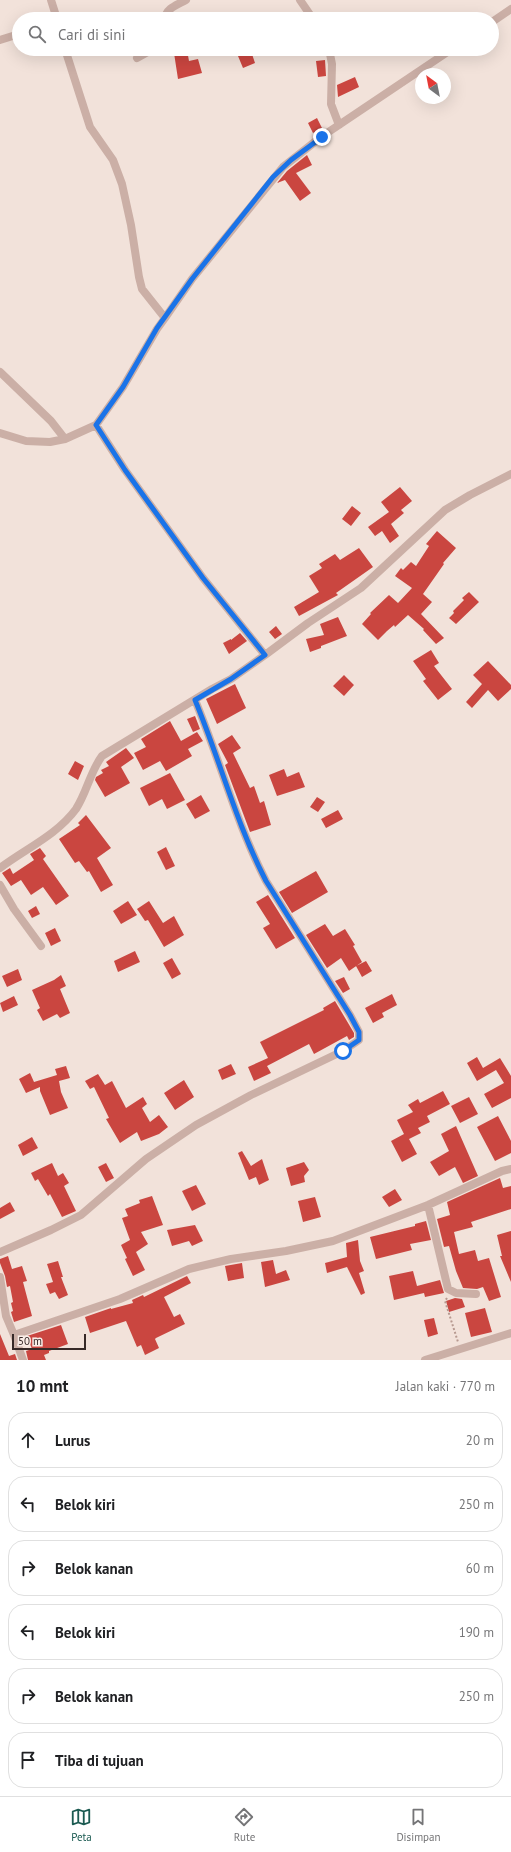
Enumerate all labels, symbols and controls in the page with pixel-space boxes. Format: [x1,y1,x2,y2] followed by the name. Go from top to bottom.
[12,12,499,56] search box
[26,23,48,45] icon: search
[58,25,126,44] text: Cari di sini
[415,68,451,104] north arrow
[313,128,331,146] route end
[334,1042,352,1060] route start
[12,1332,86,1351] scale bar
[18,1334,42,1348] text: 50 m
[16,1375,68,1397] text: 10 mnt
[396,1378,495,1395] text: Jalan kaki · 770 m
[17,1429,39,1451] icon: ahead
[55,1431,90,1450] text: Lurus
[466,1432,494,1449] text: 20 m
[17,1493,39,1515] icon: left
[55,1495,115,1514] text: Belok kiri
[459,1496,494,1513] text: 250 m
[17,1557,39,1579] icon: right
[55,1559,133,1578] text: Belok kanan
[466,1560,494,1577] text: 60 m
[17,1621,39,1643] icon: left
[55,1623,115,1642] text: Belok kiri
[459,1624,494,1641] text: 190 m
[17,1685,39,1707] icon: right
[55,1687,133,1706] text: Belok kanan
[459,1688,494,1705] text: 250 m
[17,1749,39,1771] icon: arrive
[55,1751,144,1770] text: Tiba di tujuan
[70,1806,92,1844] tab: Peta
[233,1806,255,1844] tab: Rute
[396,1806,441,1844] tab: Disimpan

